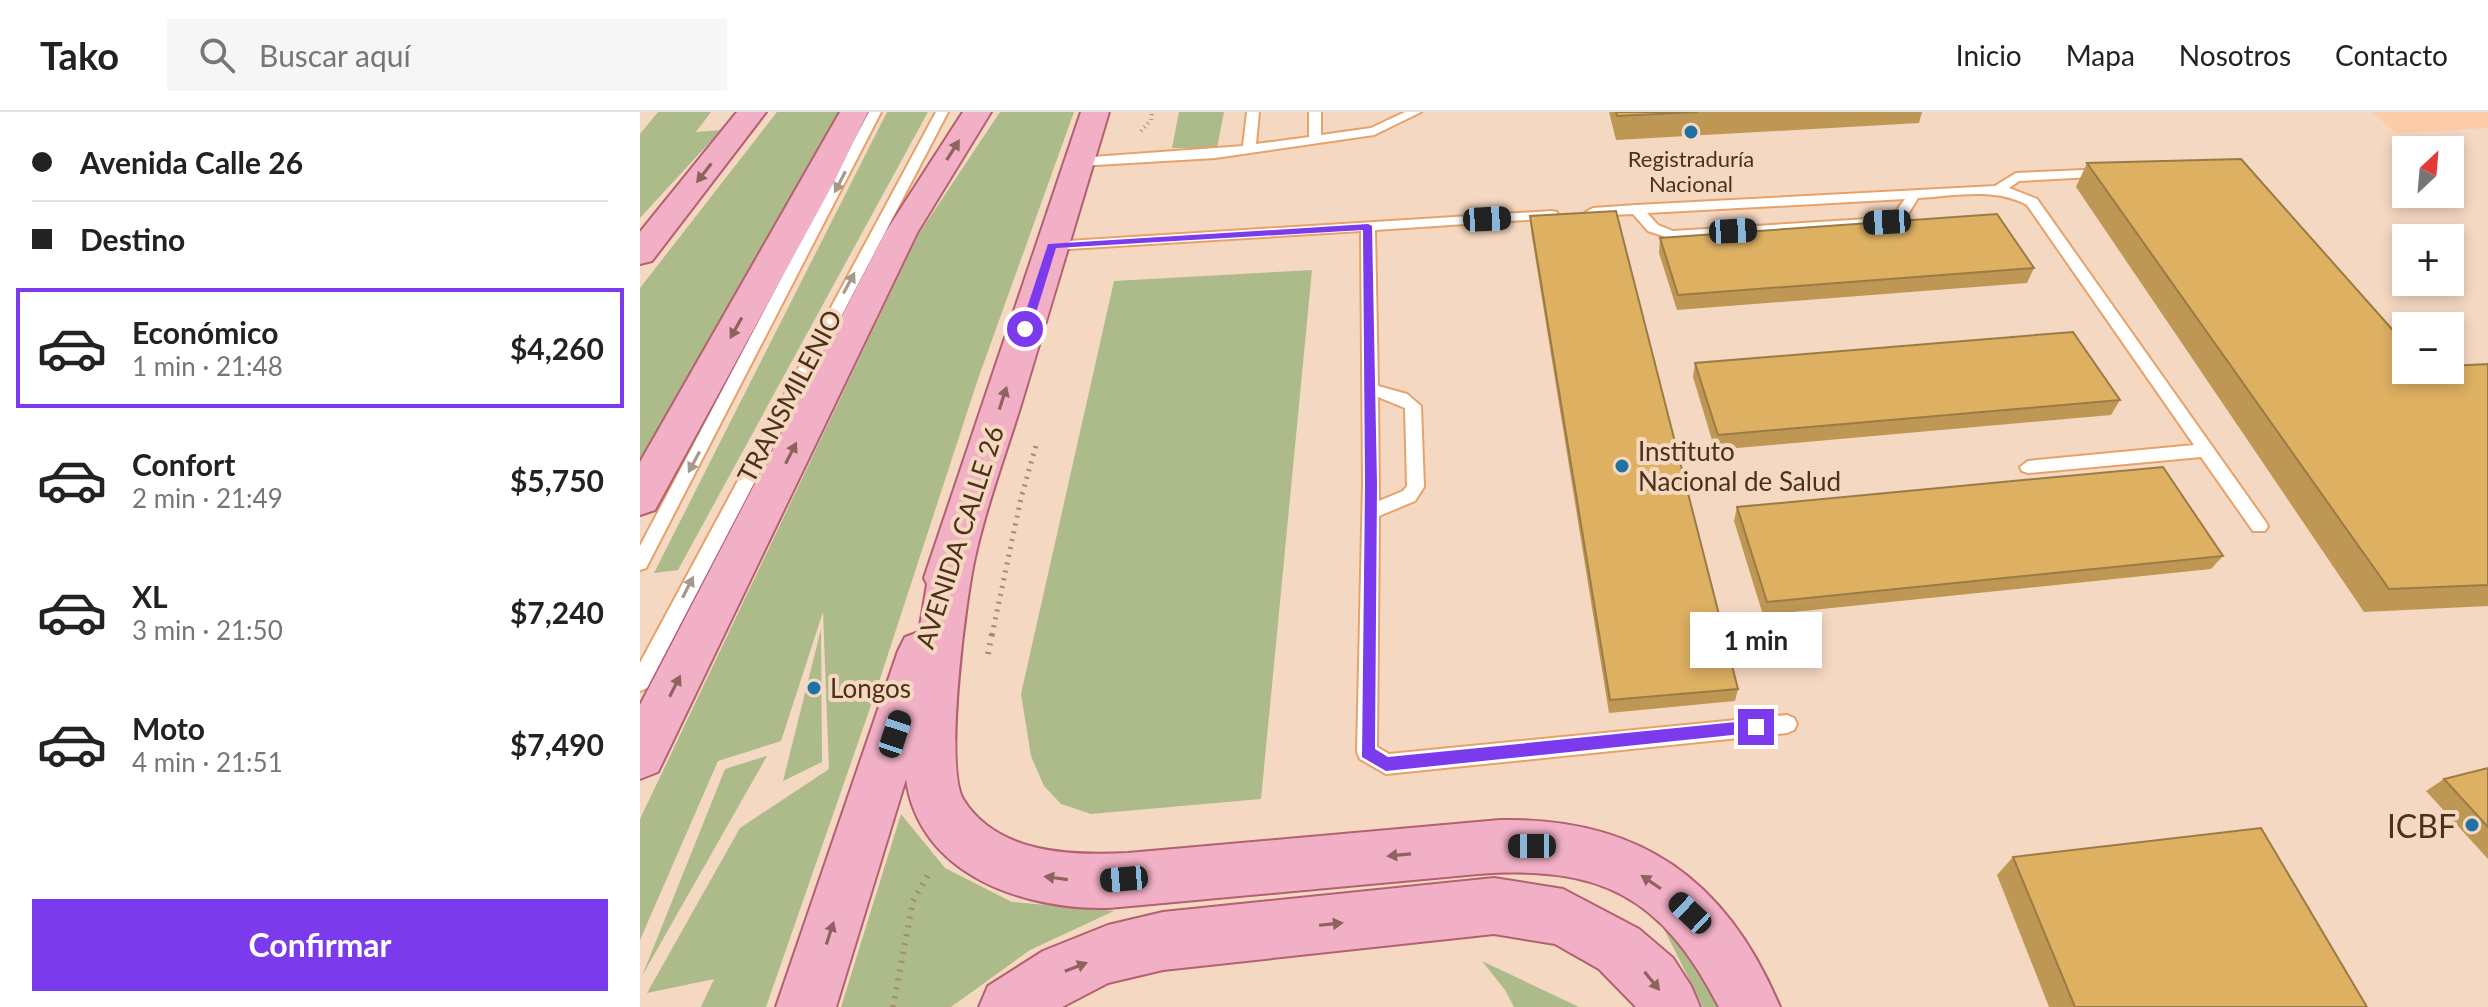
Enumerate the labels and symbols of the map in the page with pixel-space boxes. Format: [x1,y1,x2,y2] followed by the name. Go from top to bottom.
[1682,123,1700,141] marker: Registraduría Nacional
[2392,136,2464,208] north arrow
[945,139,959,161] one-way arrow
[1628,145,1754,197] place label: Registraduría Nacional
[696,163,713,183] one-way arrow
[833,170,846,193] one-way arrow
[1462,206,1512,232] car
[1862,209,1912,235] car
[1708,218,1758,244] car
[843,272,856,295] one-way arrow
[730,304,848,488] street label: TRANSMILENIO
[1007,311,1043,347] route start
[729,317,743,339] one-way arrow
[998,385,1010,409] one-way arrow
[908,422,1010,652] street label: AVENIDA CALLE 26
[1638,435,1841,497] place label: Instituto Nacional de Salud
[784,442,798,465] one-way arrow
[687,451,701,473] one-way arrow
[1613,457,1631,475] marker: Instituto Nacional de Salud
[681,576,695,599] one-way arrow
[1690,611,1822,667] callout: 1 min
[830,672,911,704] place label: Longos
[668,674,682,697] one-way arrow
[805,679,823,697] marker: Longos
[876,707,914,761] car
[1738,709,1774,745] route end
[2387,806,2456,845] place label: ICBF
[2463,816,2481,834] marker: ICBF
[1508,834,1556,858] car
[1386,848,1411,861] one-way arrow
[1099,865,1149,893] car
[1044,871,1069,884] one-way arrow
[1641,875,1662,890] one-way arrow
[1664,888,1716,938] car
[1319,917,1344,930] one-way arrow
[824,921,837,945] one-way arrow
[1064,960,1088,973] one-way arrow
[1643,971,1659,991] one-way arrow

